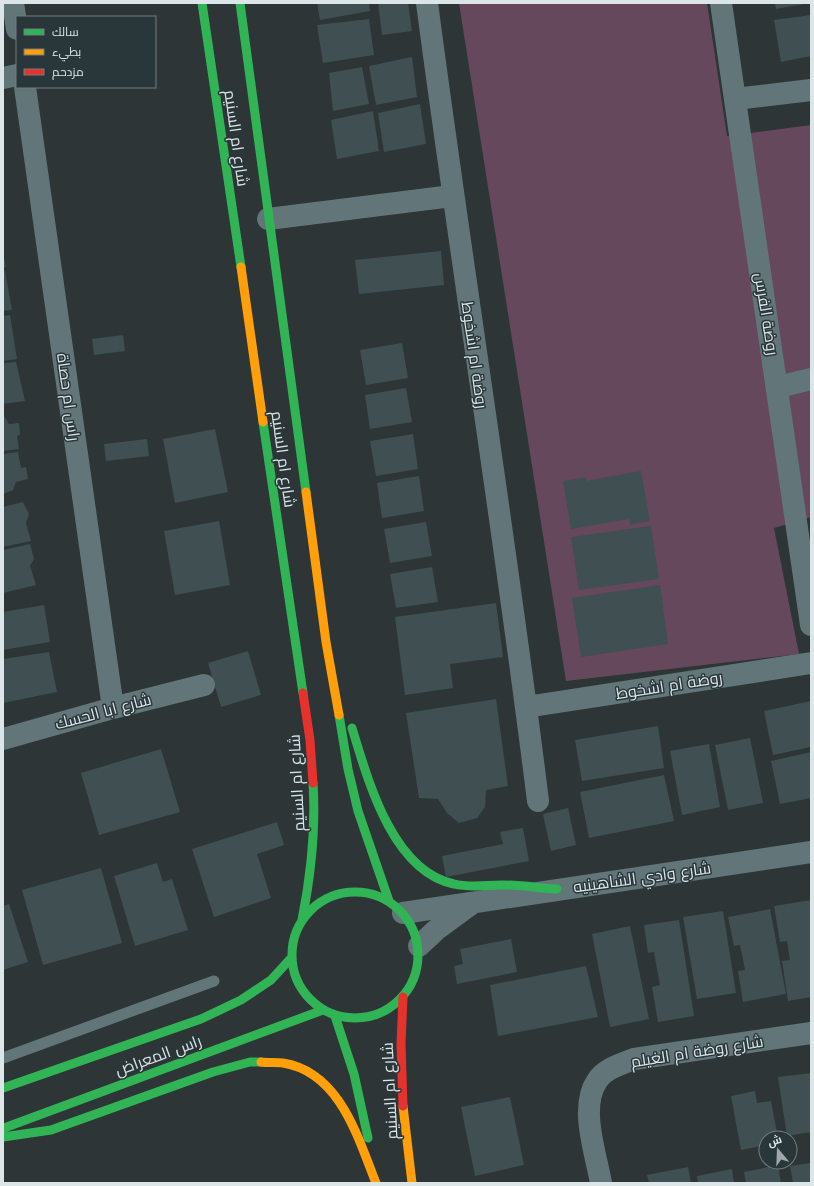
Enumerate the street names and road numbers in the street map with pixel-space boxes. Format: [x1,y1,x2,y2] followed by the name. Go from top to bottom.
[218,88,255,188] street label: شارع ام السنيم
[749,271,784,357] street label: روضة الفرس
[456,300,493,410] street label: روضة ام اشخوط
[51,352,86,442] street label: راس ام حصاة
[265,409,302,509] street label: شارع ام السنيم
[614,666,724,705] street label: روضة ام اشخوط
[52,688,154,735] street label: شارع ابا الحسك
[282,734,311,832] street label: شارع ام السنيم
[572,856,713,901] street label: شارع وادي الشاهينيه
[112,1029,205,1082] street label: راس المعراض
[629,1030,765,1073] street label: شارع روضة ام الغيلم
[375,1042,404,1140] street label: شارع ام السنيم

